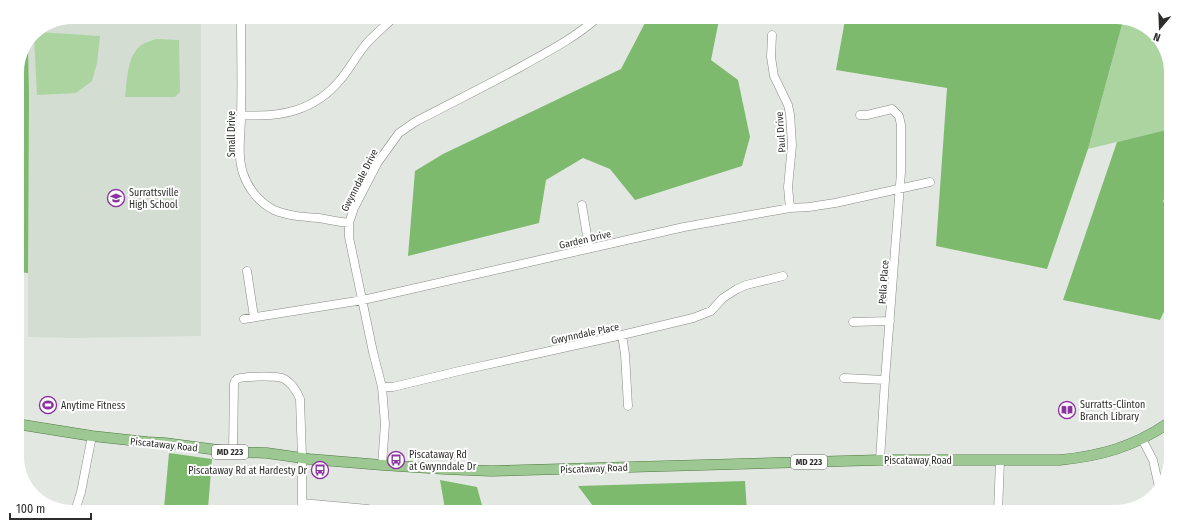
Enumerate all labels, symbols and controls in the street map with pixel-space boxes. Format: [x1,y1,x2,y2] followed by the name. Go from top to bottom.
[1140,8,1180,48] north arrow
[1152,30,1162,44] text: N
[226,111,238,157] street label: Small Drive
[774,111,788,153] street label: Paul Drive
[339,147,381,214] street label: Gwynndale Drive
[129,187,179,211] place label: Surrattsville High School
[106,188,126,208] school or university icon: Surrattsville High School
[558,228,612,252] street label: Garden Drive
[876,260,892,304] street label: Pella Place
[550,321,620,347] street label: Gwynndale Place
[38,395,58,415] sports icon: Anytime Fitness
[1080,399,1145,423] place label: Surratts-Clinton Branch Library
[61,400,125,412] place label: Anytime Fitness
[1057,400,1077,420] library icon: Surratts-Clinton Branch Library
[130,435,198,455] street label: Piscataway Road
[212,445,248,459] road number: MD 223
[409,449,477,473] place label: Piscataway Rd at Gwynndale Dr
[386,450,406,470] bus stop icon: Piscataway Rd at Gwynndale Dr
[791,455,827,469] road number: MD 223
[884,455,952,467] street label: Piscataway Road
[310,460,330,480] bus stop icon: Piscataway Rd at Hardesty Dr
[560,462,628,476] street label: Piscataway Road
[188,465,308,477] place label: Piscataway Rd at Hardesty Dr
[10,495,91,521] scale bar
[16,502,45,516] text: 100 m

